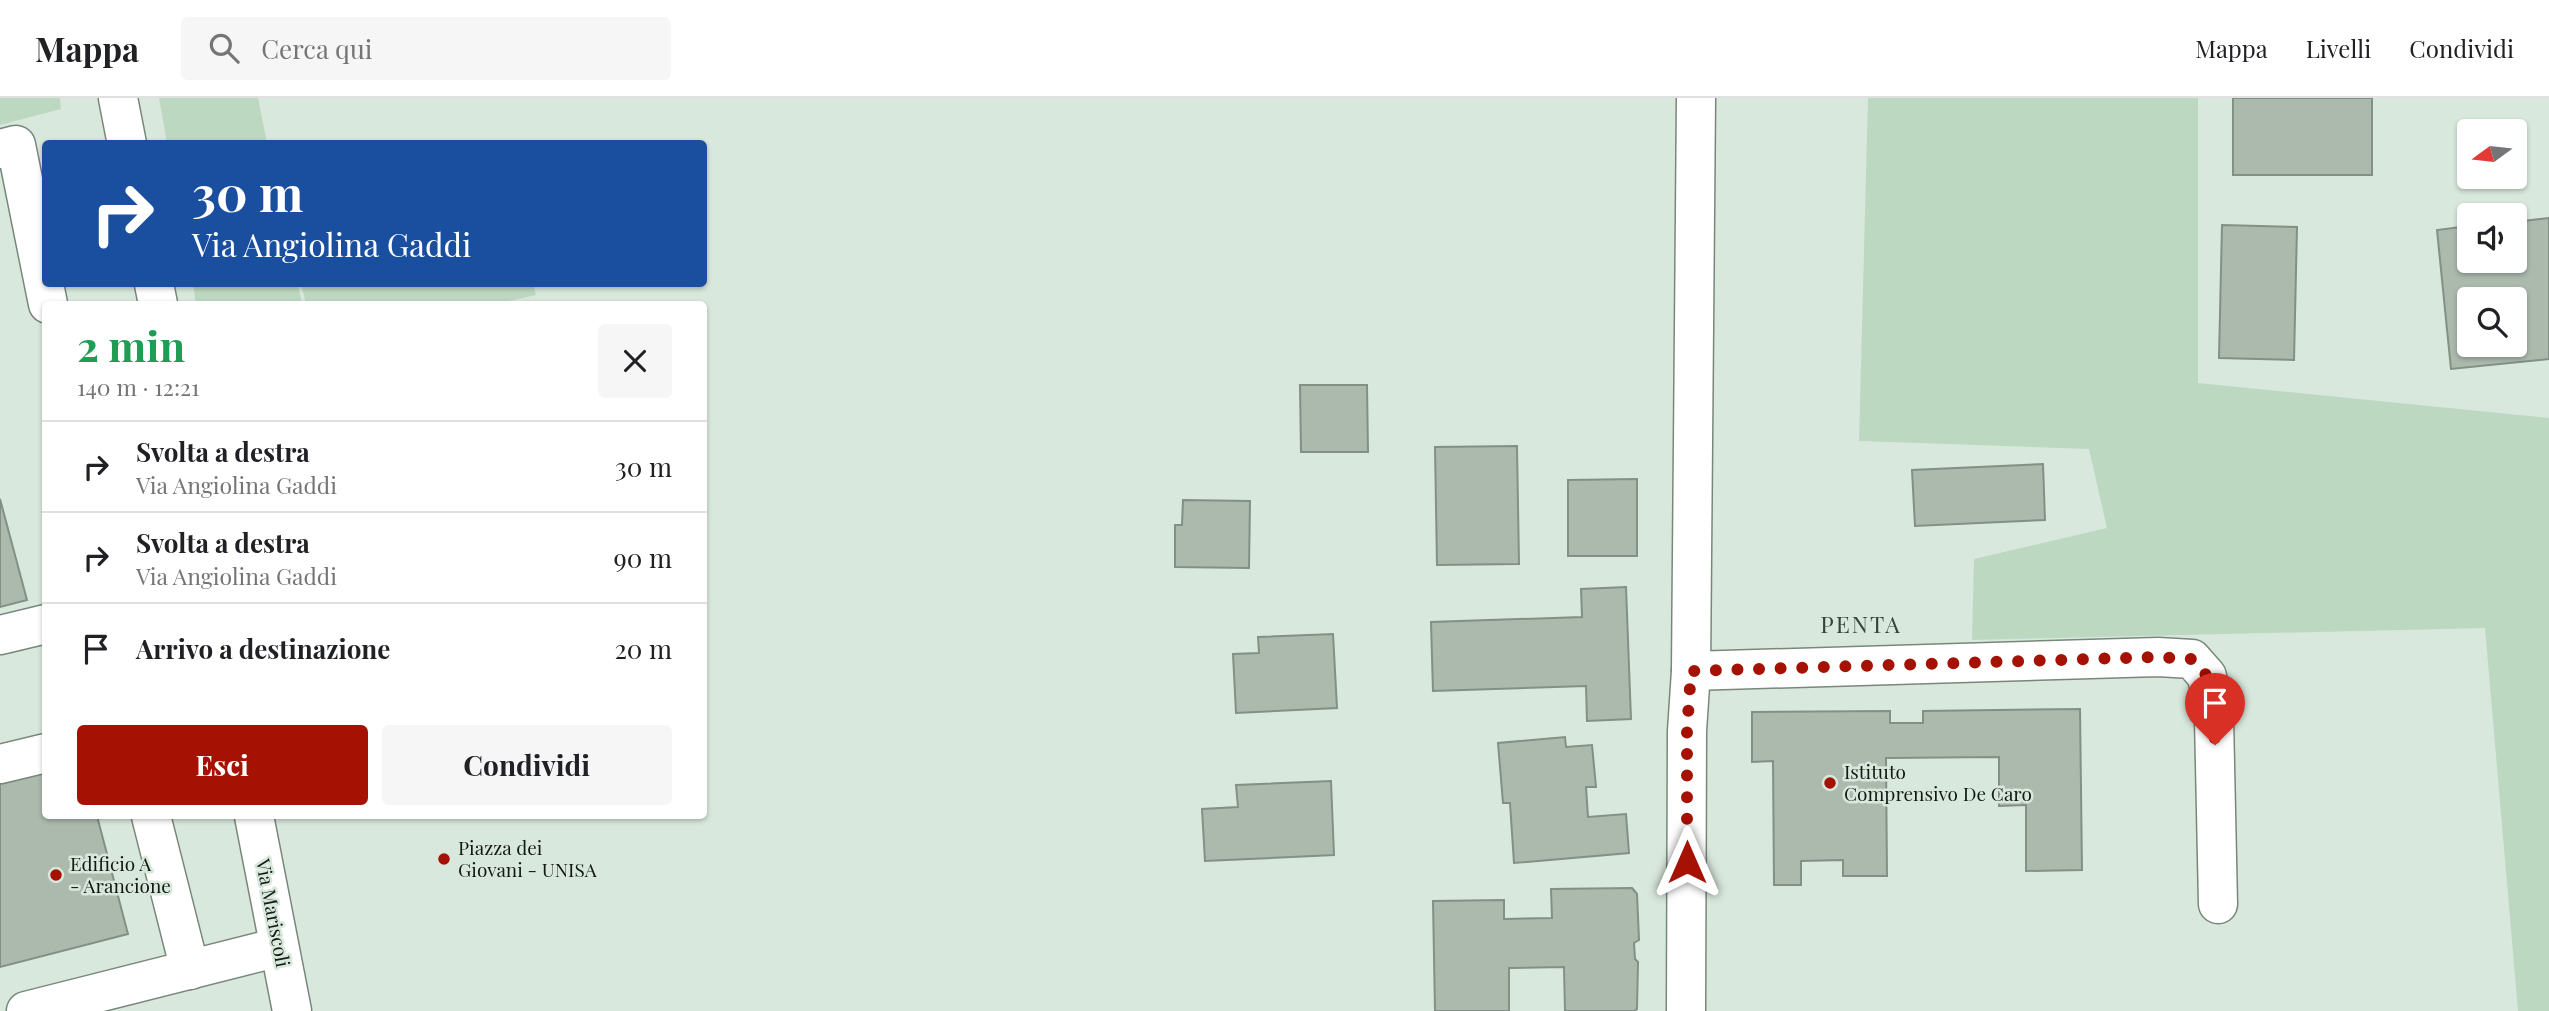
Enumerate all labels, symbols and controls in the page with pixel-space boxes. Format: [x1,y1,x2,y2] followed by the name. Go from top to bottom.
[181,17,671,80] search box
[35,26,139,70] text: Mappa
[205,29,243,67] icon: search
[261,31,372,66] text: Cerca qui
[2195,32,2268,64] text: Mappa
[2306,32,2371,64] text: Livelli
[2409,32,2514,64] text: Condividi
[2457,119,2527,189] north arrow
[2457,119,2527,357] map controls
[192,159,303,224] text: 30 m
[77,168,168,259] icon: right
[2457,203,2527,273] button: sound
[192,222,472,265] text: Via Angiolina Gaddi
[2457,287,2527,357] button: search
[77,317,185,373] text: 2 min
[598,324,672,398] button: close
[77,371,200,402] text: 140 m · 12:21
[136,434,310,469] text: Svolta a destra
[77,448,115,486] icon: right
[615,449,672,484] text: 30 m
[136,469,337,500] text: Via Angiolina Gaddi
[136,525,310,560] text: Svolta a destra
[77,539,115,577] icon: right
[614,540,672,575] text: 90 m
[136,560,337,591] text: Via Angiolina Gaddi
[1820,608,1902,639] district label: PENTA
[77,630,115,668] icon: arrive
[136,631,390,666] text: Arrivo a destinazione
[614,631,672,666] text: 20 m
[2185,673,2245,745] pin
[2196,684,2234,722] icon: arrive
[77,725,368,805] button: Esci
[382,725,672,805] button: Condividi
[1844,758,2032,806] place label: Istituto Comprensivo De Caro
[1822,775,1838,791] marker: Istituto Comprensivo De Caro
[1650,825,1724,899] position arrow
[458,834,598,882] place label: Piazza dei Giovani - UNISA
[70,850,171,898] place label: Edificio A - Arancione
[436,851,452,867] marker: Piazza dei Giovani - UNISA
[251,855,297,970] street label: Via Mariscoli
[48,867,64,883] marker: Edificio A - Arancione

